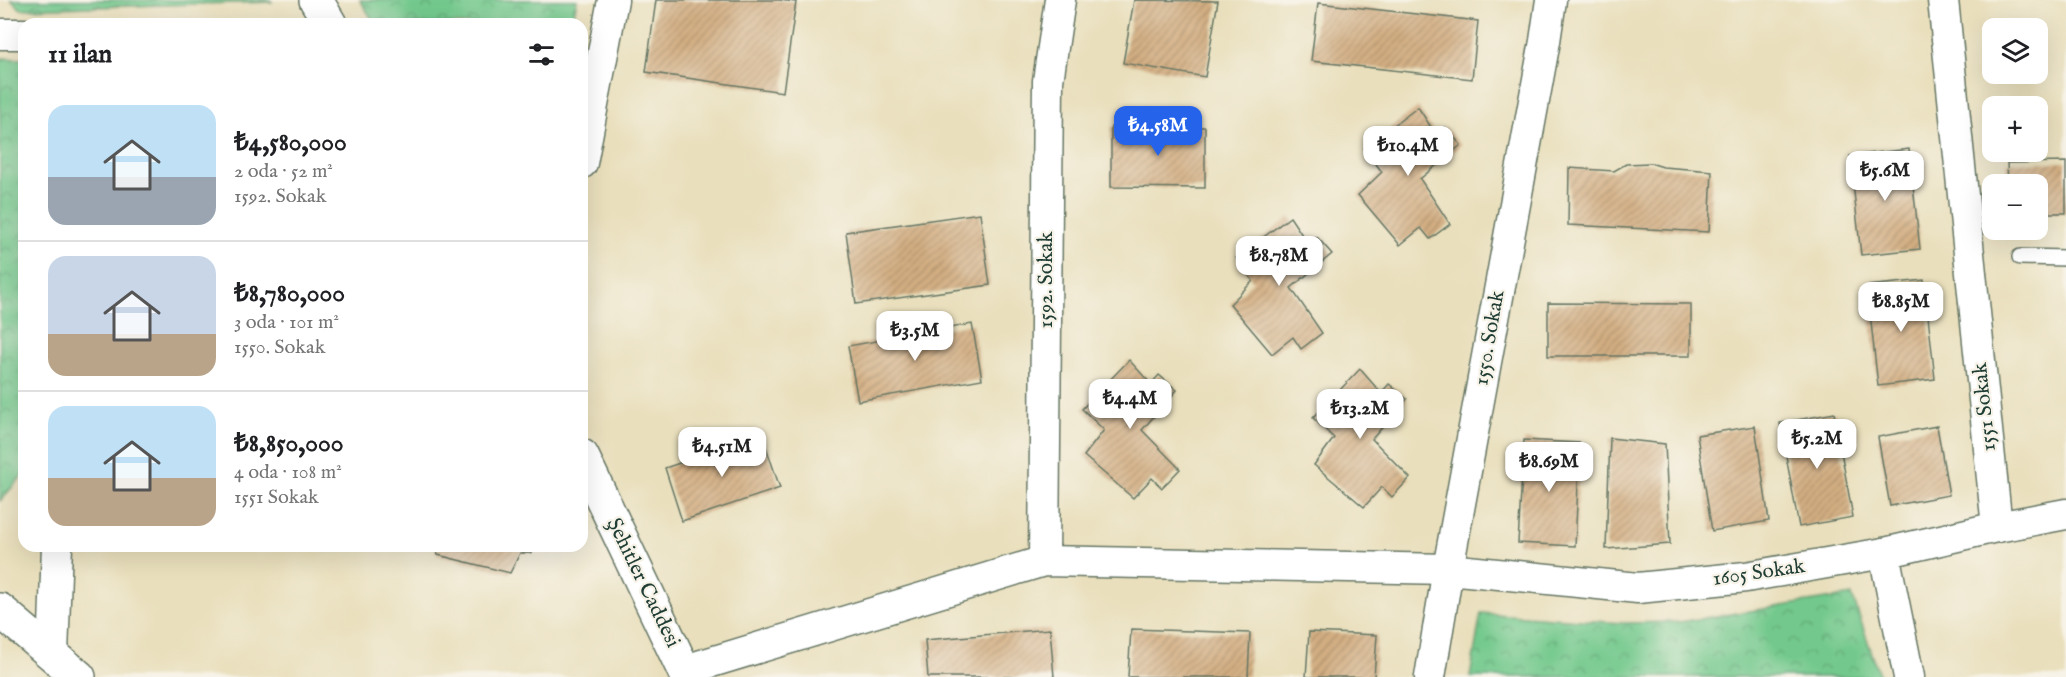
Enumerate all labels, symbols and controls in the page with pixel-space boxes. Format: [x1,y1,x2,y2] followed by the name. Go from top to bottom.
[1982,18,2048,240] map controls
[1982,18,2048,84] button: layers
[48,38,112,71] text: 11 ilan
[525,38,558,71] icon: filters
[1982,96,2048,162] button: +
[1109,106,1207,157] pin: ₺4.58M
[1128,113,1188,138] text: ₺4.58M
[234,126,347,159] text: ₺4,580,000
[1359,126,1457,177] pin: ₺10.4M
[96,129,168,201] icon: home
[1377,133,1439,158] text: ₺10.4M
[1843,151,1927,202] pin: ₺5.6M
[1860,158,1910,183] text: ₺5.6M
[234,159,333,184] text: 2 oda · 52 m²
[1982,174,2048,240] button: −
[234,184,326,209] text: 1592. Sokak
[1033,231,1060,329] street label: 1592. Sokak
[1230,236,1328,287] pin: ₺8.78M
[1250,243,1308,268] text: ₺8.78M
[234,277,345,310] text: ₺8,780,000
[96,280,168,352] icon: home
[1852,282,1950,333] pin: ₺8.85M
[1468,288,1512,388] street label: 1550. Sokak
[1872,289,1930,314] text: ₺8.85M
[234,310,339,335] text: 3 oda · 101 m²
[873,311,957,362] pin: ₺3.5M
[890,318,940,343] text: ₺3.5M
[234,335,325,360] text: 1550. Sokak
[1967,361,2003,453] street label: 1551 Sokak
[1088,379,1172,430] pin: ₺4.4M
[1103,386,1157,411] text: ₺4.4M
[1311,389,1409,440] pin: ₺13.2M
[1331,396,1389,421] text: ₺13.2M
[1775,419,1859,470] pin: ₺5.2M
[1791,426,1843,451] text: ₺5.2M
[234,427,344,460] text: ₺8,850,000
[673,427,771,478] pin: ₺4.51M
[96,430,168,502] icon: home
[692,434,752,459] text: ₺4.51M
[1500,442,1598,493] pin: ₺8.69M
[1519,449,1579,474] text: ₺8.69M
[234,460,342,485] text: 4 oda · 108 m²
[234,485,319,510] text: 1551 Sokak
[600,514,686,652] street label: Şehitler Caddesi
[1711,553,1808,593] street label: 1605 Sokak

